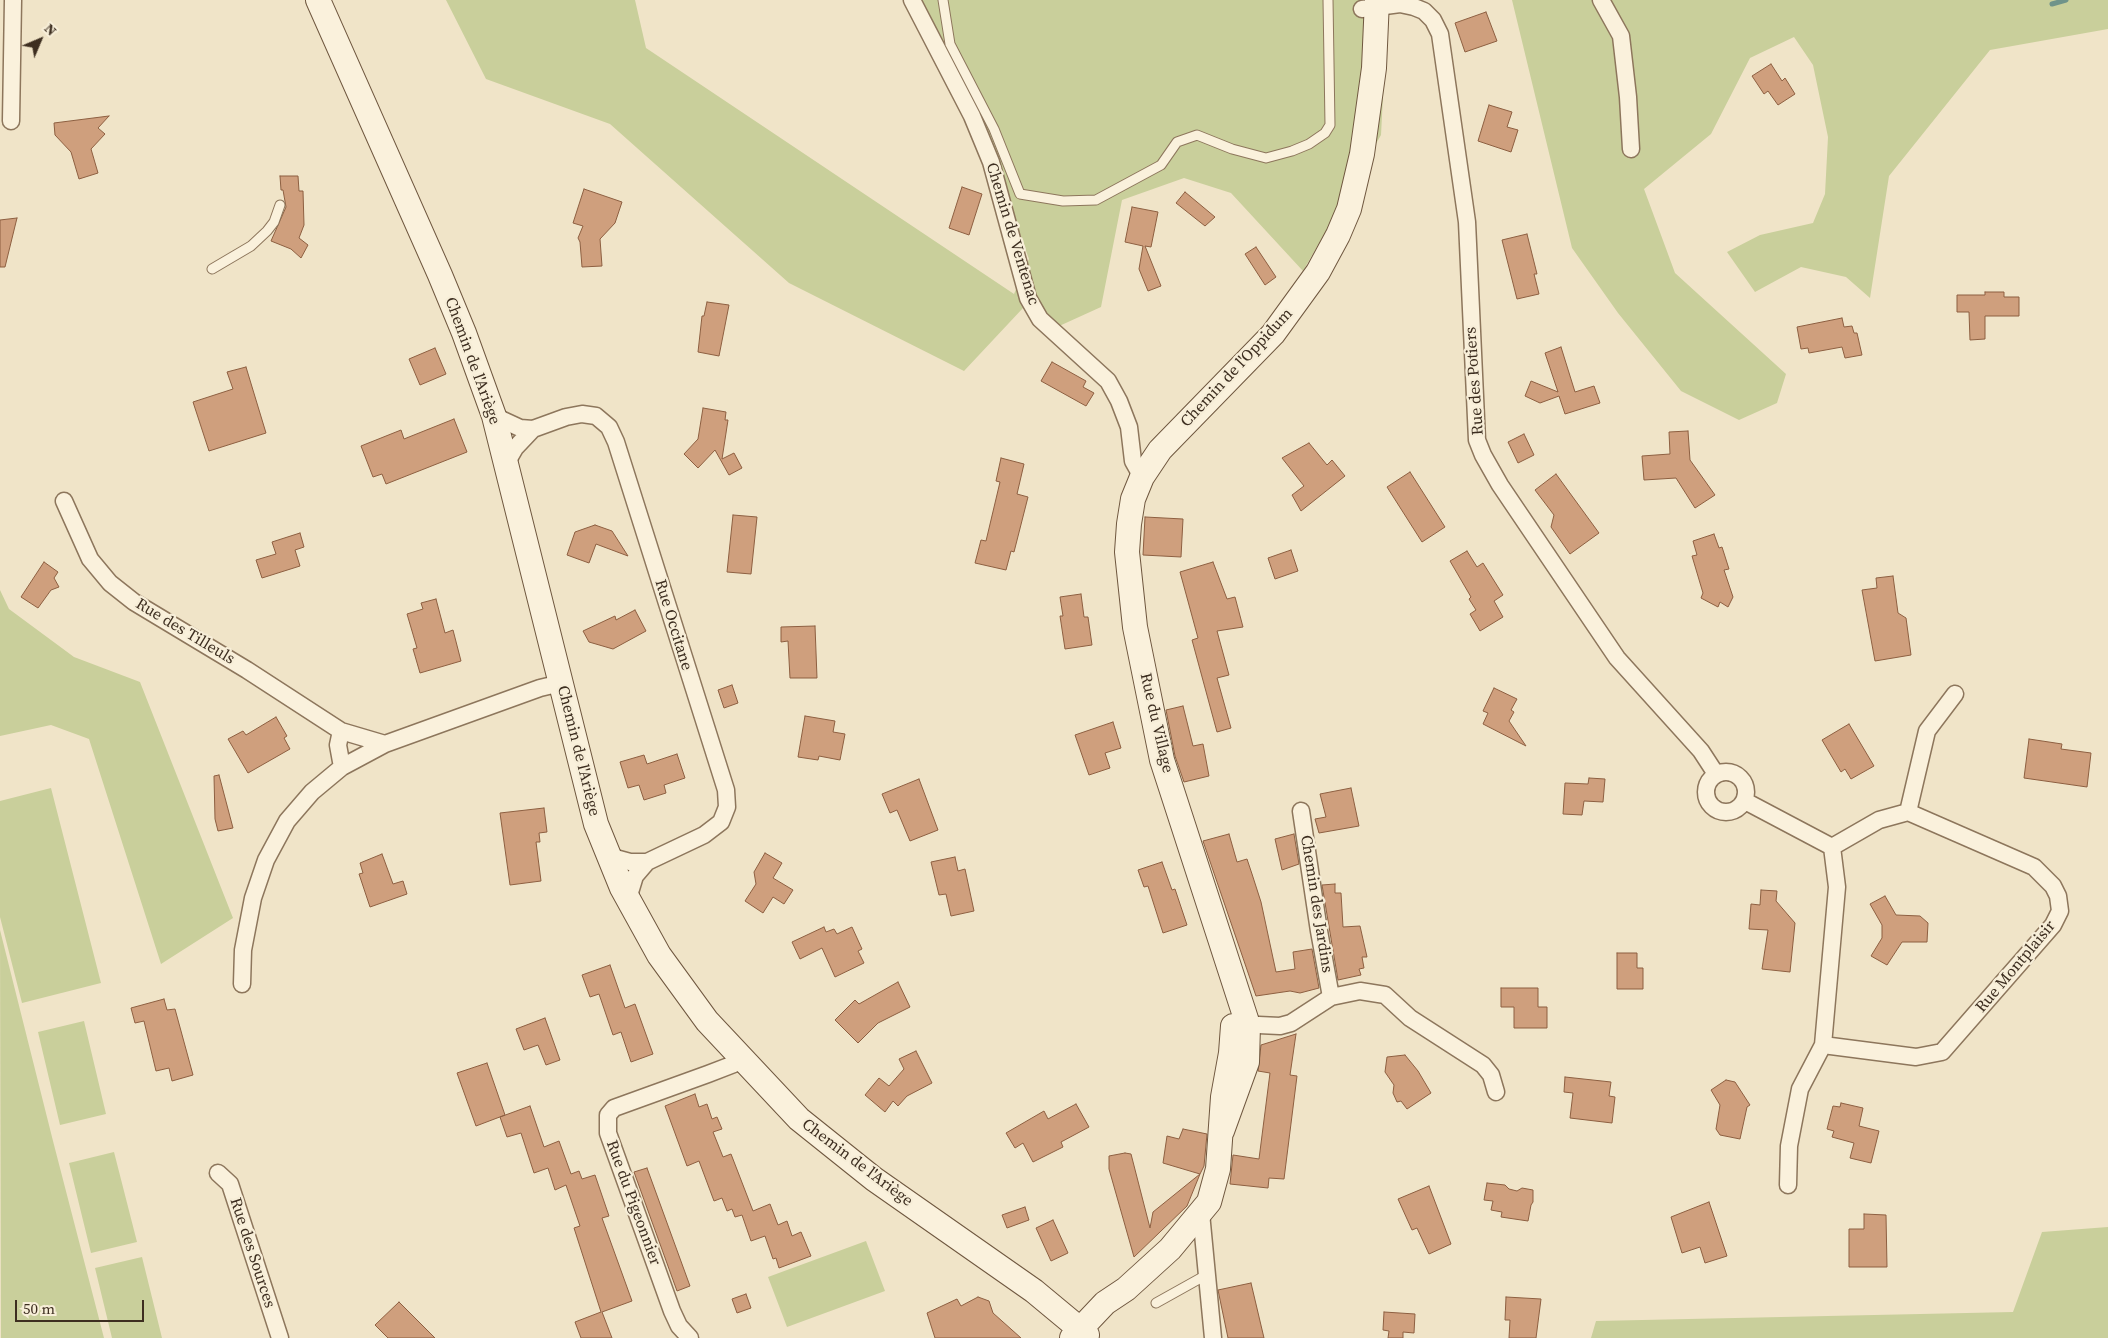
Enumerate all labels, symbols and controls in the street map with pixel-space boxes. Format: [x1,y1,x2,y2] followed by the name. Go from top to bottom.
[15,15,65,65] north arrow
[40,19,61,40] text: N
[981,160,1043,308] street label: Chemin de Ventenac
[440,295,504,427] street label: Chemin de l'Ariège
[1177,305,1297,431] street label: Chemin de l'Oppidum
[1462,326,1488,436] street label: Rue des Potiers
[650,577,696,673] street label: Rue Occitane
[132,595,238,669] street label: Rue des Tilleuls
[1135,671,1177,775] street label: Rue du Village
[552,684,604,818] street label: Chemin de l'Ariège
[1296,834,1336,974] street label: Chemin des Jardins
[1972,917,2060,1017] street label: Rue Montplaisir
[798,1115,916,1211] street label: Chemin de l'Ariège
[601,1138,665,1268] street label: Rue du Pigeonnier
[225,1195,279,1311] street label: Rue des Sources
[18,1290,146,1322] scale bar
[23,1298,55,1319] text: 50 m

